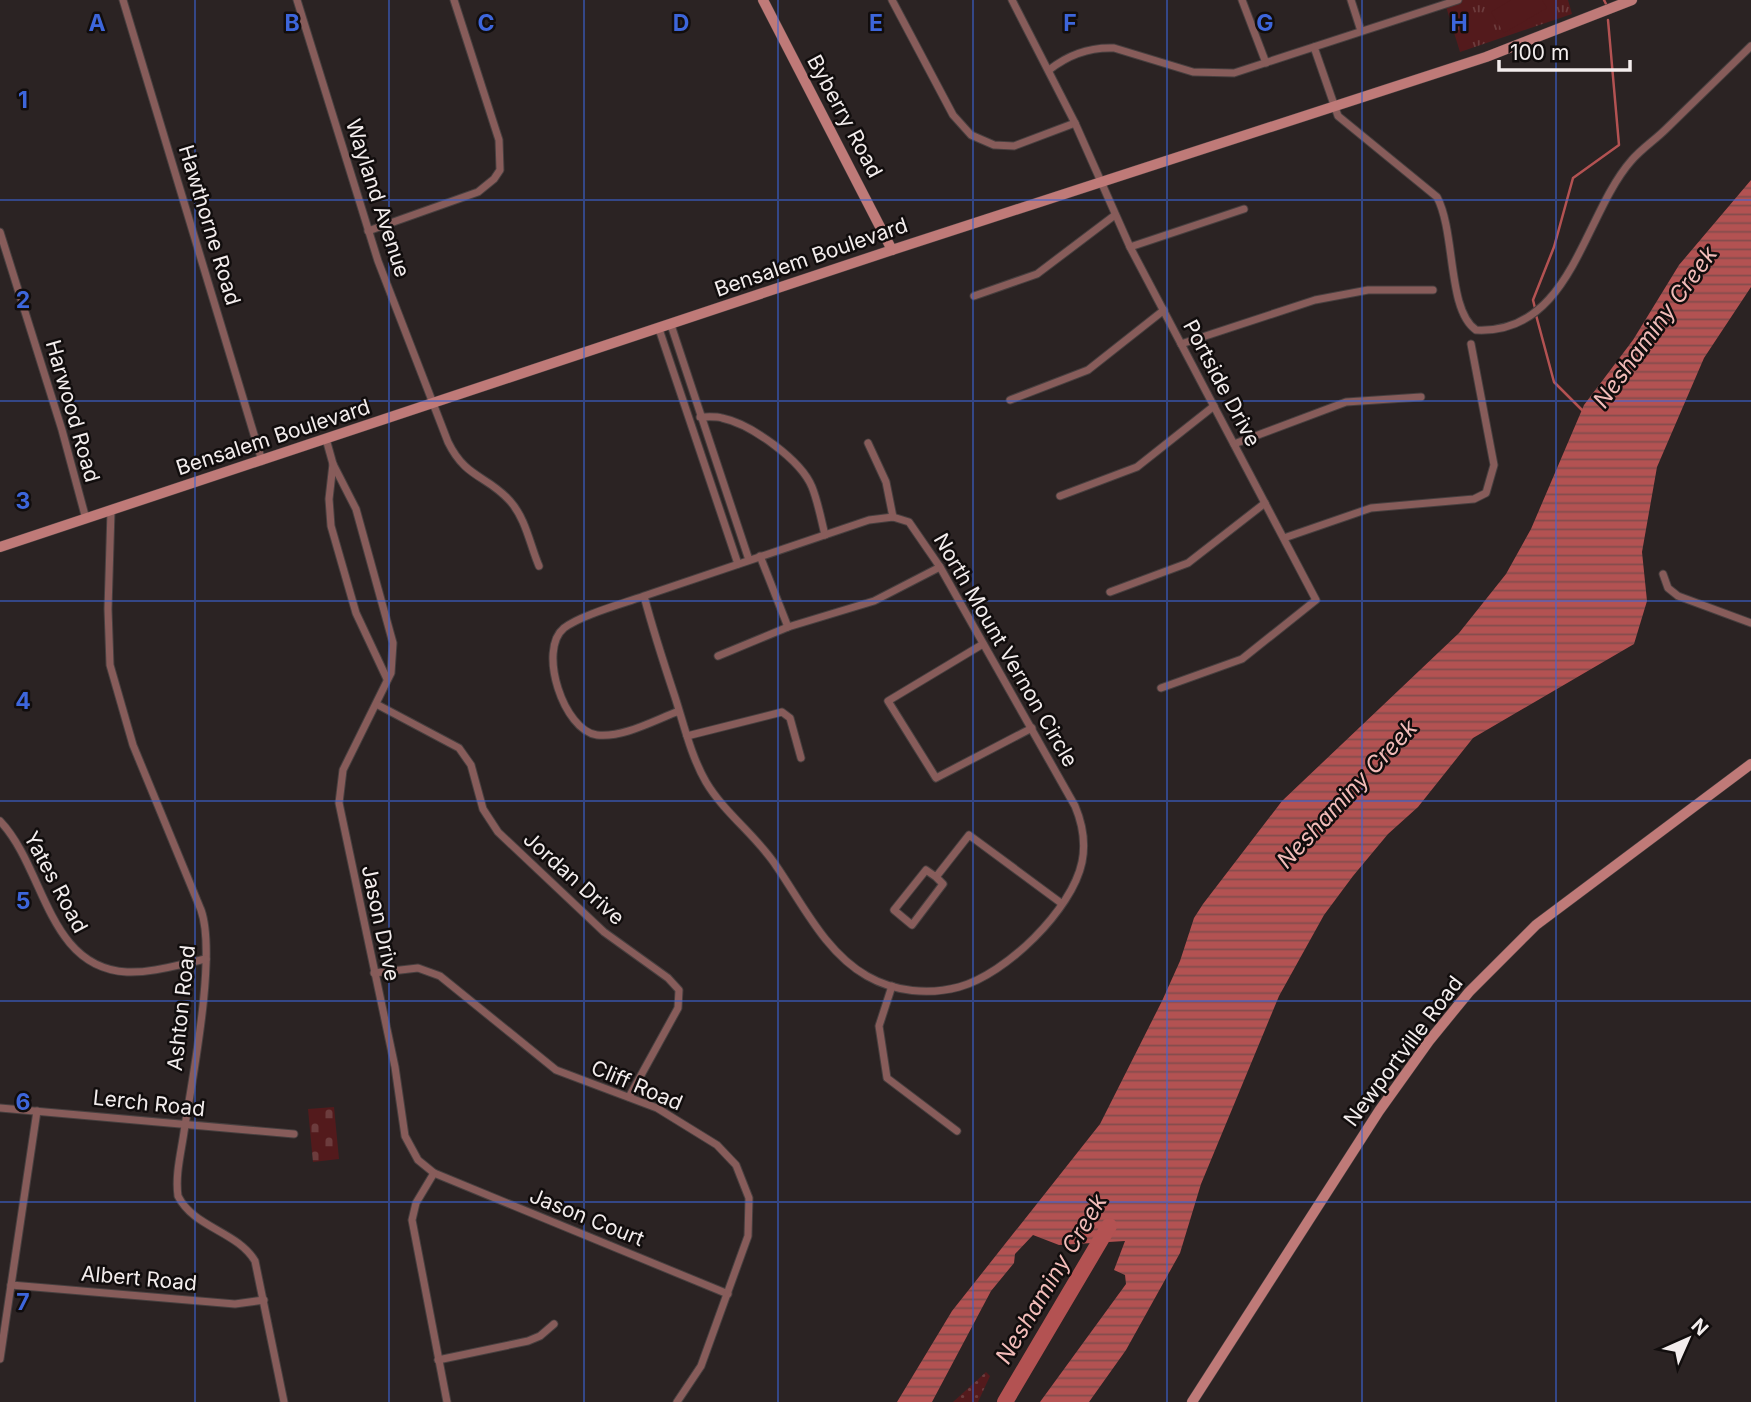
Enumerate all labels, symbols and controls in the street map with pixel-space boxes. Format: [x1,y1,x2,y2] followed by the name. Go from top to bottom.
[88,9,106,37] text: A
[284,9,300,37] text: B
[477,9,495,37] text: C
[673,9,689,37] text: D
[869,9,883,37] text: E
[1063,9,1077,37] text: F
[1256,9,1274,37] text: G
[1450,9,1468,37] text: H
[1499,28,1630,72] scale bar
[1510,40,1569,65] text: 100 m
[802,50,888,182] street label: Byberry Road
[18,86,28,114] text: 1
[341,116,415,280] street label: Wayland Avenue
[174,142,246,308] street label: Hawthorne Road
[711,212,911,302] street label: Bensalem Boulevard
[1587,240,1723,413] water label: Neshaminy Creek
[16,286,30,314] text: 2
[1178,315,1266,451] street label: Portside Drive
[41,337,105,485] street label: Harwood Road
[173,394,373,480] street label: Bensalem Boulevard
[16,487,30,515] text: 3
[929,529,1083,771] street label: North Mount Vernon Circle
[15,687,31,715] text: 4
[1271,714,1423,874] water label: Neshaminy Creek
[518,826,630,930] street label: Jordan Drive
[19,827,93,937] street label: Yates Road
[357,863,405,983] street label: Jason Drive
[16,887,30,915] text: 5
[162,944,200,1072] street label: Ashton Road
[1338,971,1468,1131] street label: Newportville Road
[588,1055,686,1115] street label: Cliff Road
[92,1085,206,1121] street label: Lerch Road
[16,1088,30,1116] text: 6
[526,1183,648,1251] street label: Jason Court
[989,1189,1113,1369] water label: Neshaminy Creek
[80,1260,198,1296] street label: Albert Road
[16,1288,30,1316] text: 7
[1653,1304,1723,1374] north arrow
[1686,1314,1713,1341] text: N

